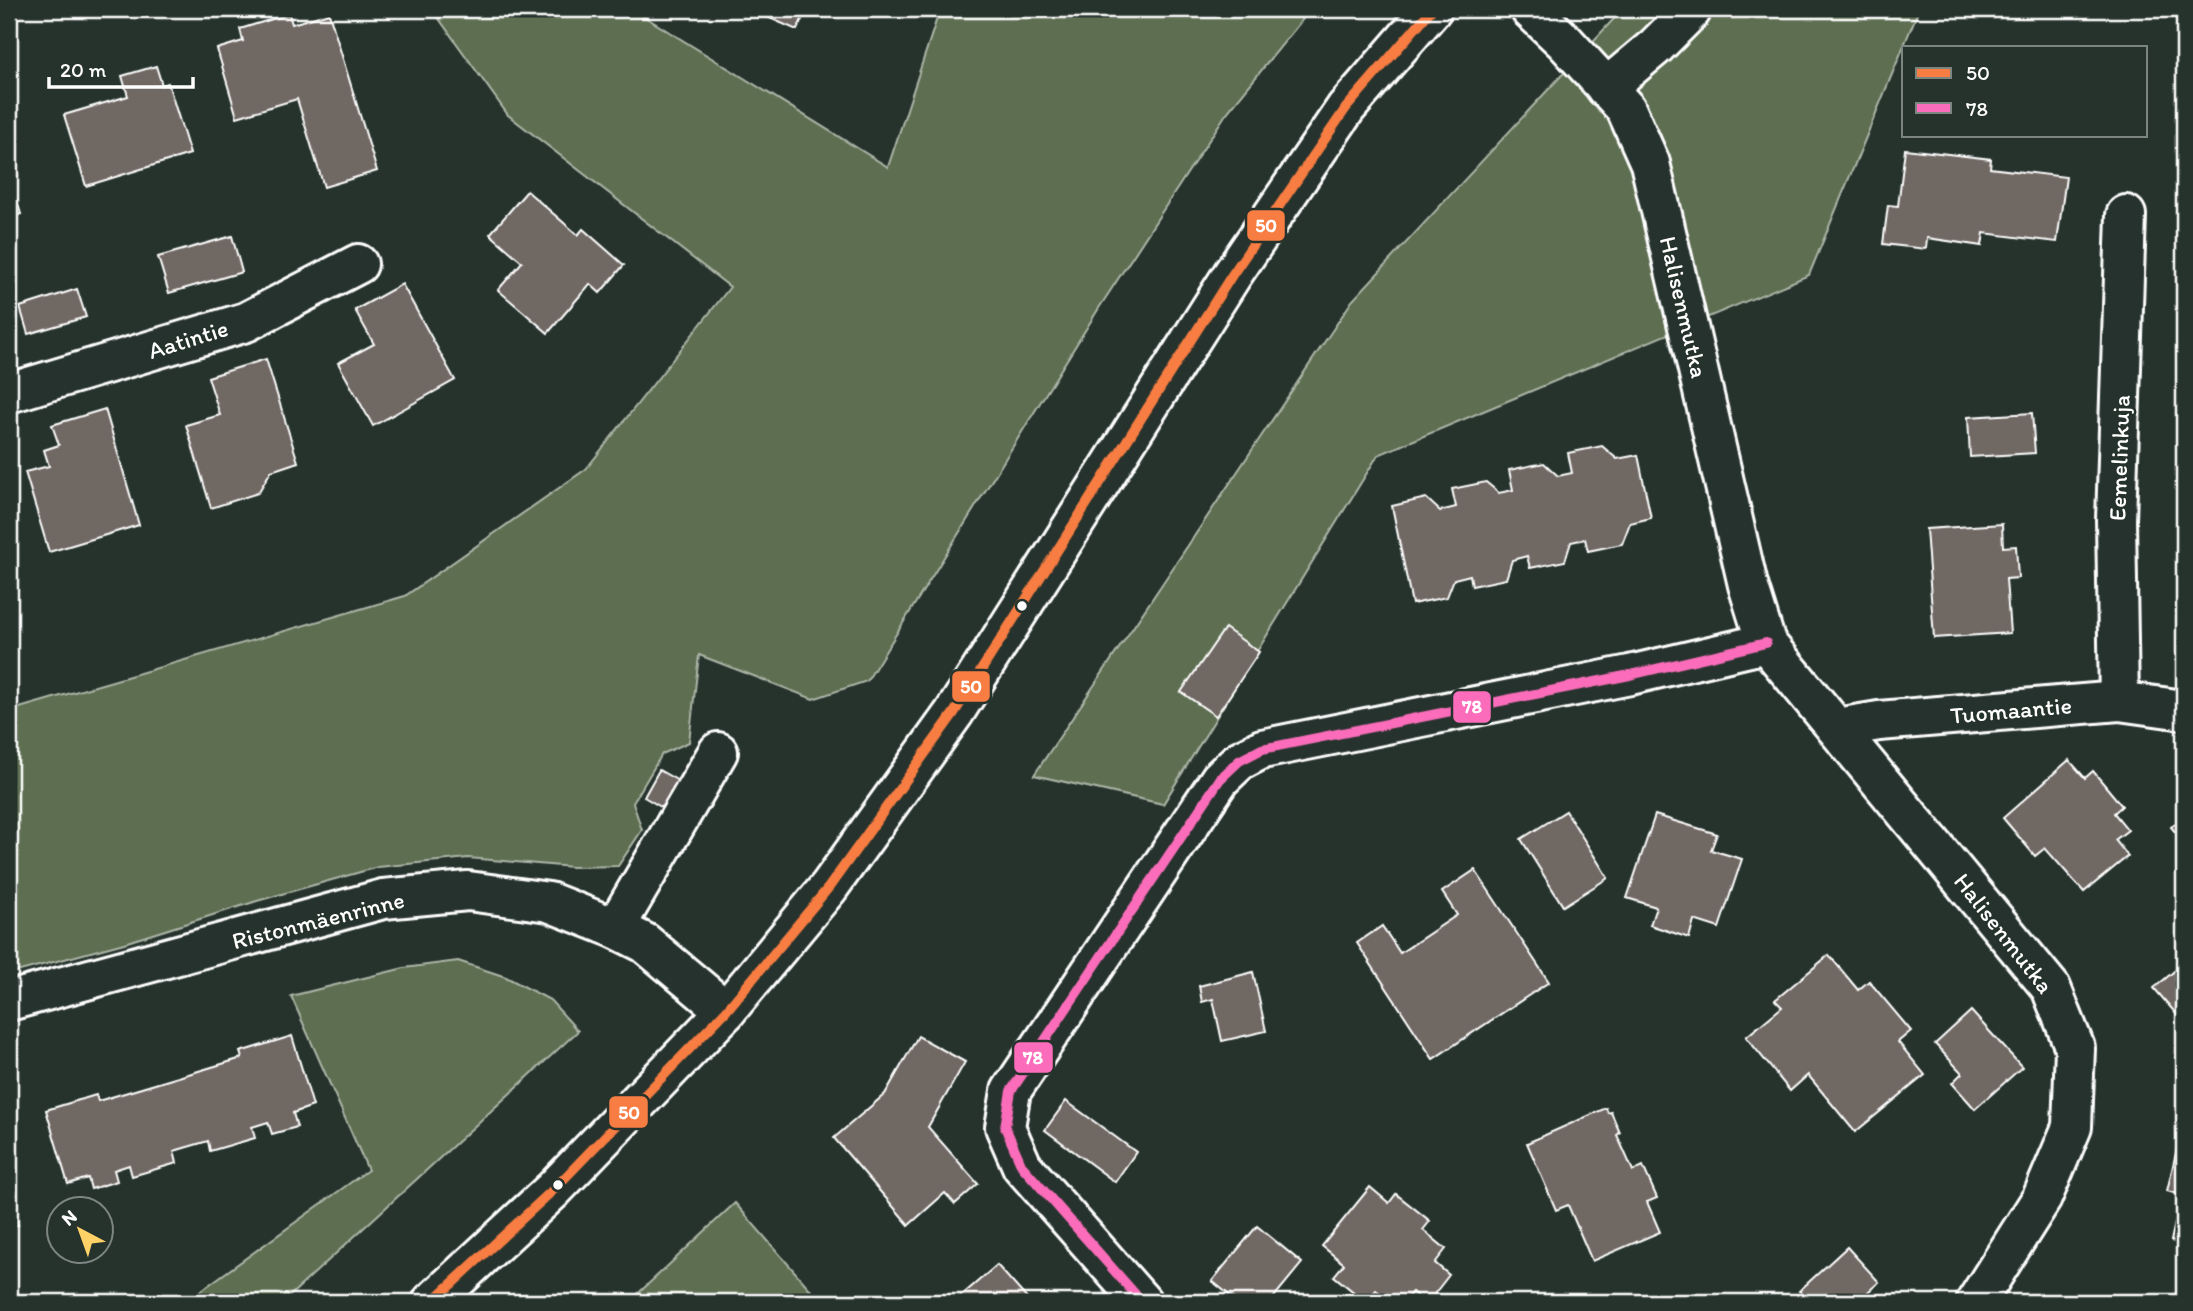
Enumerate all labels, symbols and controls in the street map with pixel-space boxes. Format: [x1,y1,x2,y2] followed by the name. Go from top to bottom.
[49,46,192,90] scale bar
[1902,46,2148,136] legend
[60,57,107,82] text: 20 m
[1966,60,1990,85] text: 50
[1966,96,1988,121] text: 78
[1246,209,1286,242] line badge: 50
[1255,214,1277,237] text: 50
[1654,233,1714,381] street label: Halisenmutka
[144,313,232,365] street label: Aatintie
[2102,394,2136,522] street label: Eemelinkuja
[1015,599,1029,613] unlabelled marker
[951,670,991,703] line badge: 50
[960,675,982,698] text: 50
[1452,690,1492,724] line badge: 78
[1949,690,2073,730] street label: Tuomaantie
[1461,695,1483,718] text: 78
[1948,867,2060,999] street label: Halisenmutka
[229,885,407,955] street label: Ristonmäenrinne
[1013,1041,1054,1074] line badge: 78
[1022,1046,1044,1069] text: 78
[608,1095,649,1129] line badge: 50
[618,1101,640,1124] text: 50
[551,1178,565,1192] unlabelled marker
[46,1196,116,1266] north arrow
[57,1205,82,1230] text: N

